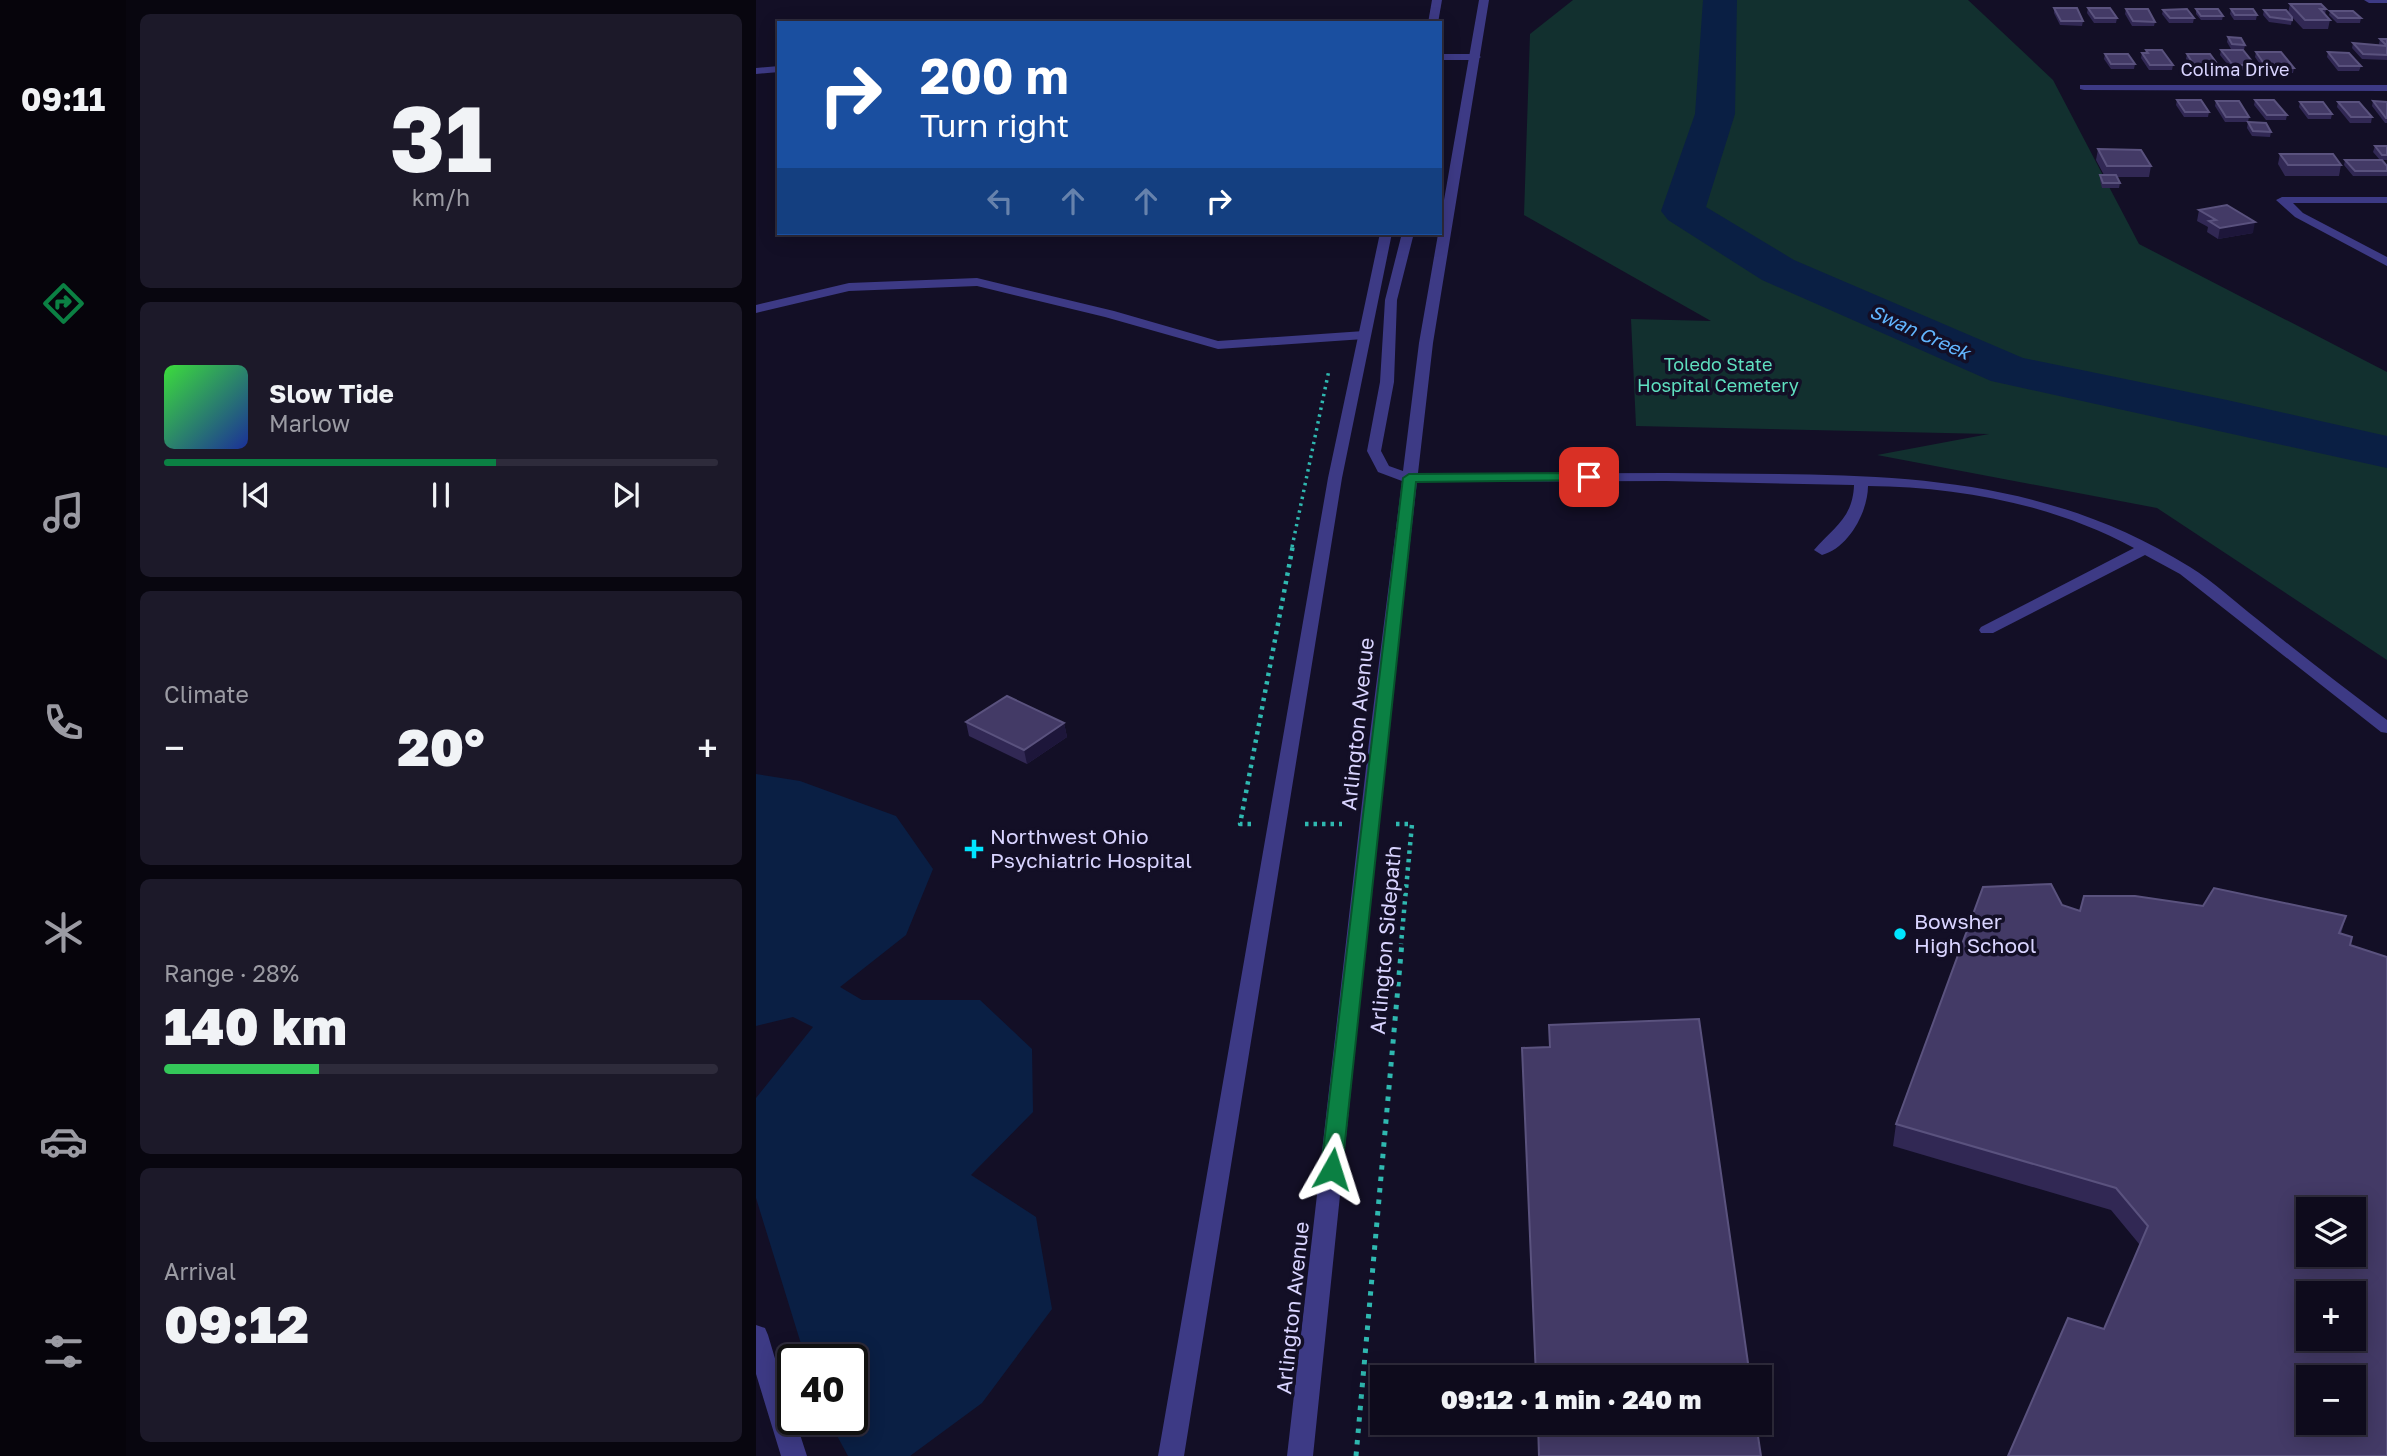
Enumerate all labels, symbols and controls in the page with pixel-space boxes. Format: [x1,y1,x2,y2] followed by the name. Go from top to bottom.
[920,46,1069,105] text: 200 m
[805,49,896,140] icon: right
[2181,58,2289,80] street label: Colima Drive
[21,80,105,118] text: 09:11
[390,83,492,192] text: 31
[920,106,1069,144] text: Turn right
[981,182,1019,220] icon: left
[1054,182,1092,220] icon: ahead
[1127,182,1165,220] icon: ahead
[1200,182,1238,220] icon: right
[412,183,470,211] text: km/h
[39,279,88,328] icon: directions
[1867,299,1976,365] water label: Swan Creek
[1637,353,1799,396] park label: Toledo State Hospital Cemetery
[269,378,394,409] text: Slow Tide
[269,409,350,437] text: Marlow
[1559,447,1619,507] pin
[1570,458,1608,496] icon: arrive
[237,476,275,514] icon: previous
[422,476,460,514] icon: pause
[607,476,645,514] icon: next
[39,488,88,537] icon: music
[1335,636,1379,812] street label: Arlington Avenue
[164,680,249,708] text: Climate
[39,698,88,747] icon: phone
[398,715,484,777] text: 20°
[164,725,185,770] text: −
[697,725,718,770] text: +
[990,823,1192,873] place label: Northwest Ohio Psychiatric Hospital
[964,839,984,859] marker: Northwest Ohio Psychiatric Hospital
[1364,844,1406,1036] street label: Arlington Sidepath
[39,908,88,957] icon: climate
[1914,908,2036,958] place label: Bowsher High School
[1892,926,1908,942] marker: Bowsher High School
[164,959,299,987] text: Range · 28%
[164,994,347,1056] text: 140 km
[39,1117,88,1166] icon: car
[1295,1132,1369,1206] position arrow
[2296,1197,2366,1435] map controls
[2296,1197,2366,1267] button: layers
[1270,1220,1314,1396] street label: Arlington Avenue
[164,1257,236,1285] text: Arrival
[2296,1281,2366,1351] button: +
[164,1292,309,1354] text: 09:12
[39,1327,88,1376] icon: filters
[777,1344,868,1435] speed limit sign: 40
[2296,1365,2366,1435] button: −
[1441,1384,1701,1415] text: 09:12 · 1 min · 240 m

